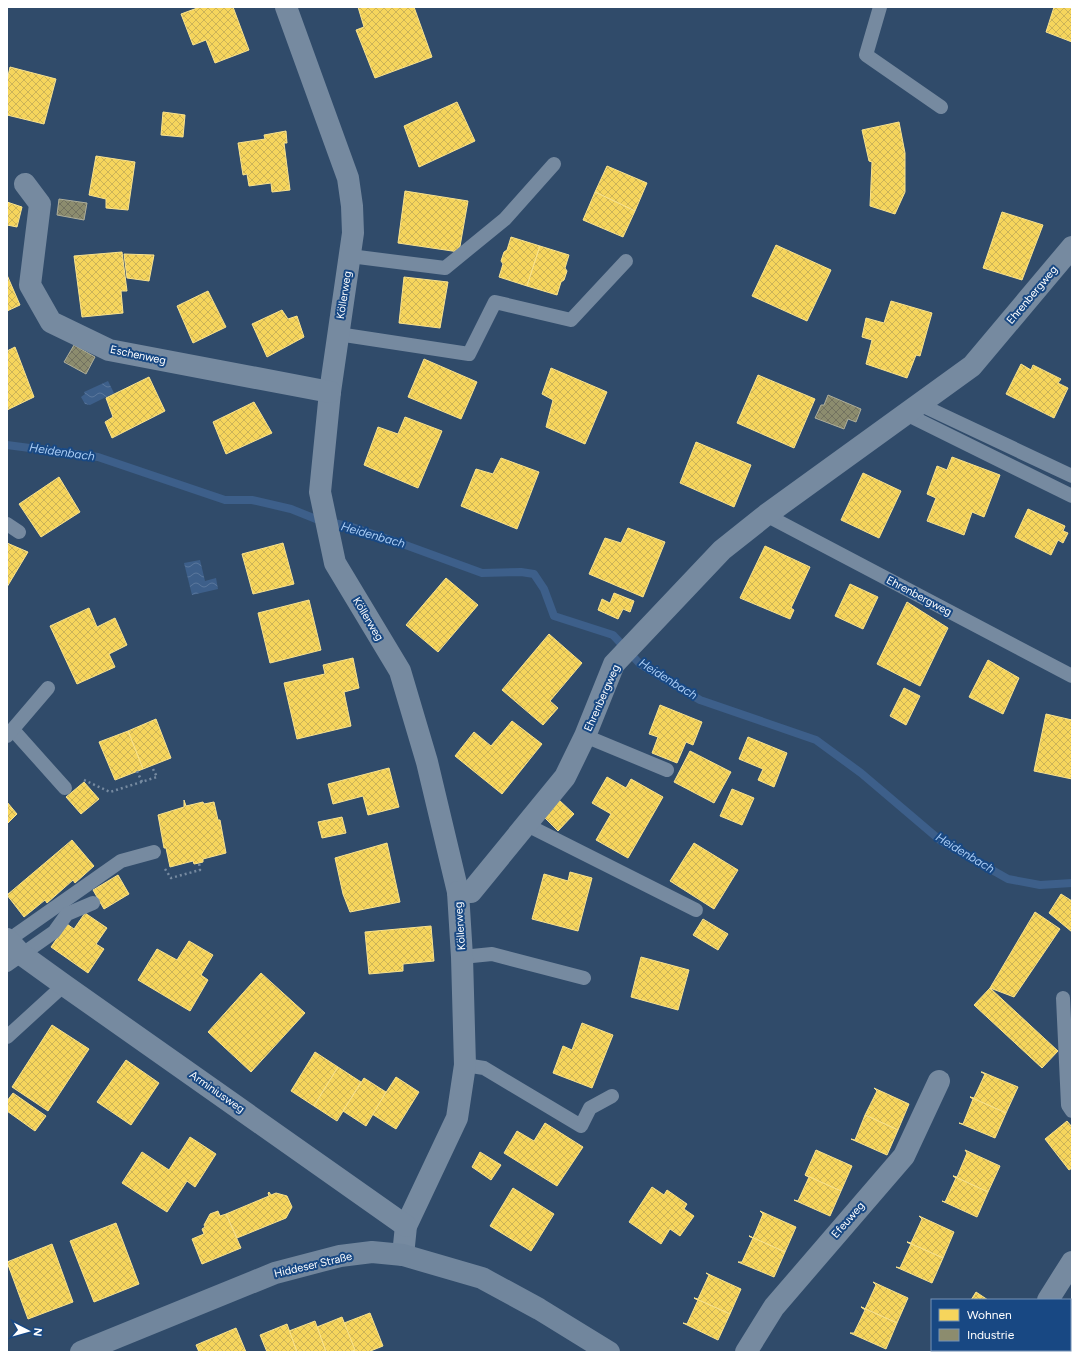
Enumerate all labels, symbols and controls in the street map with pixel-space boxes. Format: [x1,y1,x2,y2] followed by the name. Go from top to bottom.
[1004,263,1060,327] street label: Ehrenbergweg
[334,270,354,320] street label: Köllerweg
[109,343,167,367] street label: Eschenweg
[28,440,96,464] water label: Heidenbach
[339,519,407,551] water label: Heidenbach
[884,573,954,619] street label: Ehrenbergweg
[350,595,386,643] street label: Köllerweg
[636,656,700,703] water label: Heidenbach
[581,662,623,734] street label: Ehrenbergweg
[933,830,997,876] water label: Heidenbach
[452,901,468,951] street label: Köllerweg
[187,1068,247,1116] street label: Arminiusweg
[829,1199,867,1241] street label: Efeuweg
[273,1250,353,1280] street label: Hiddeser Straße
[931,1299,1071,1351] legend
[967,1308,1012,1322] text: Wohnen
[8,1311,48,1351] north arrow
[31,1327,44,1337] text: N
[967,1328,1015,1342] text: Industrie

